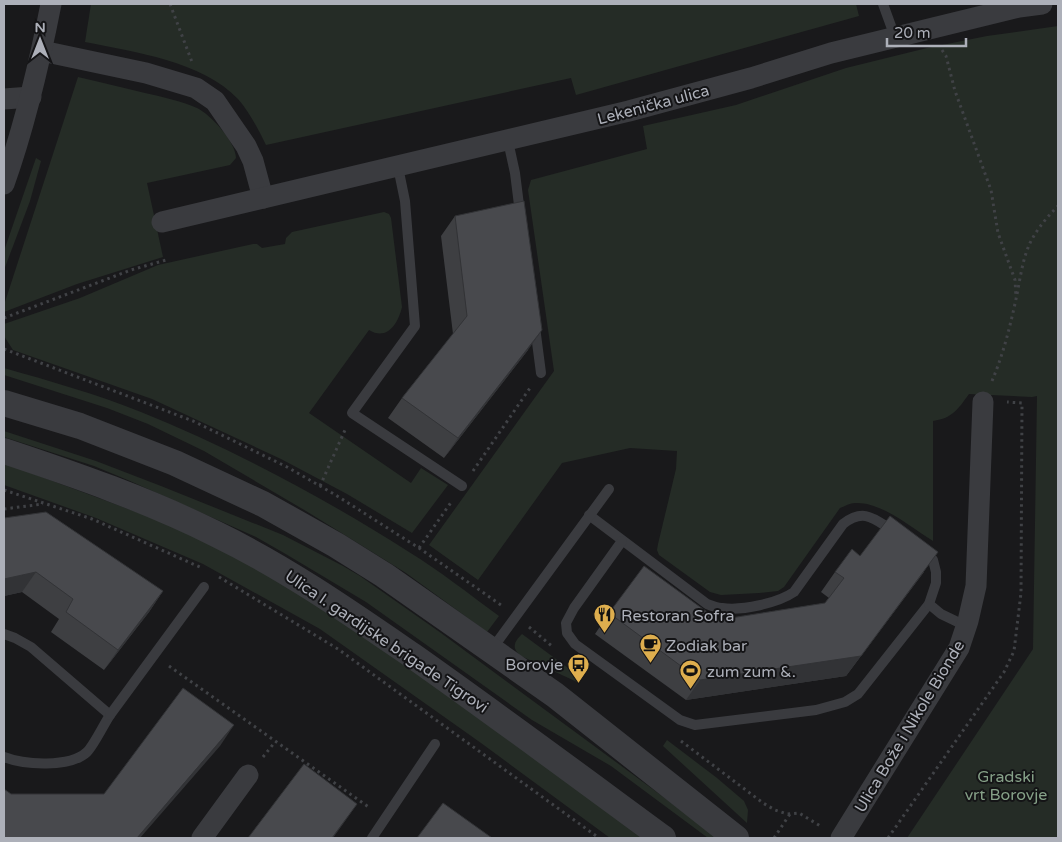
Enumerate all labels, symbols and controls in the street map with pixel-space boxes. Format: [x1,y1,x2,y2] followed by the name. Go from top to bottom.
[15,15,65,65] north arrow
[887,15,966,47] scale bar
[34,19,46,36] text: N
[894,24,931,42] text: 20 m
[595,80,711,130] street label: Lekenička ulica
[281,566,492,718] street label: Ulica I. gardijske brigade Tigrovi
[593,603,617,634] restaurant icon: Restoran Sofra
[621,606,735,626] place label: Restoran Sofra
[638,633,662,664] cafe icon: Zodiak bar
[666,636,748,656] place label: Zodiak bar
[850,637,969,816] street label: Ulica Bože i Nikole Bionde
[567,652,591,683] bus stop icon: Borovje
[505,655,563,675] place label: Borovje
[679,659,703,690] sports icon: zum zum &.
[707,662,796,682] place label: zum zum &.
[965,767,1047,805] park label: Gradski vrt Borovje

